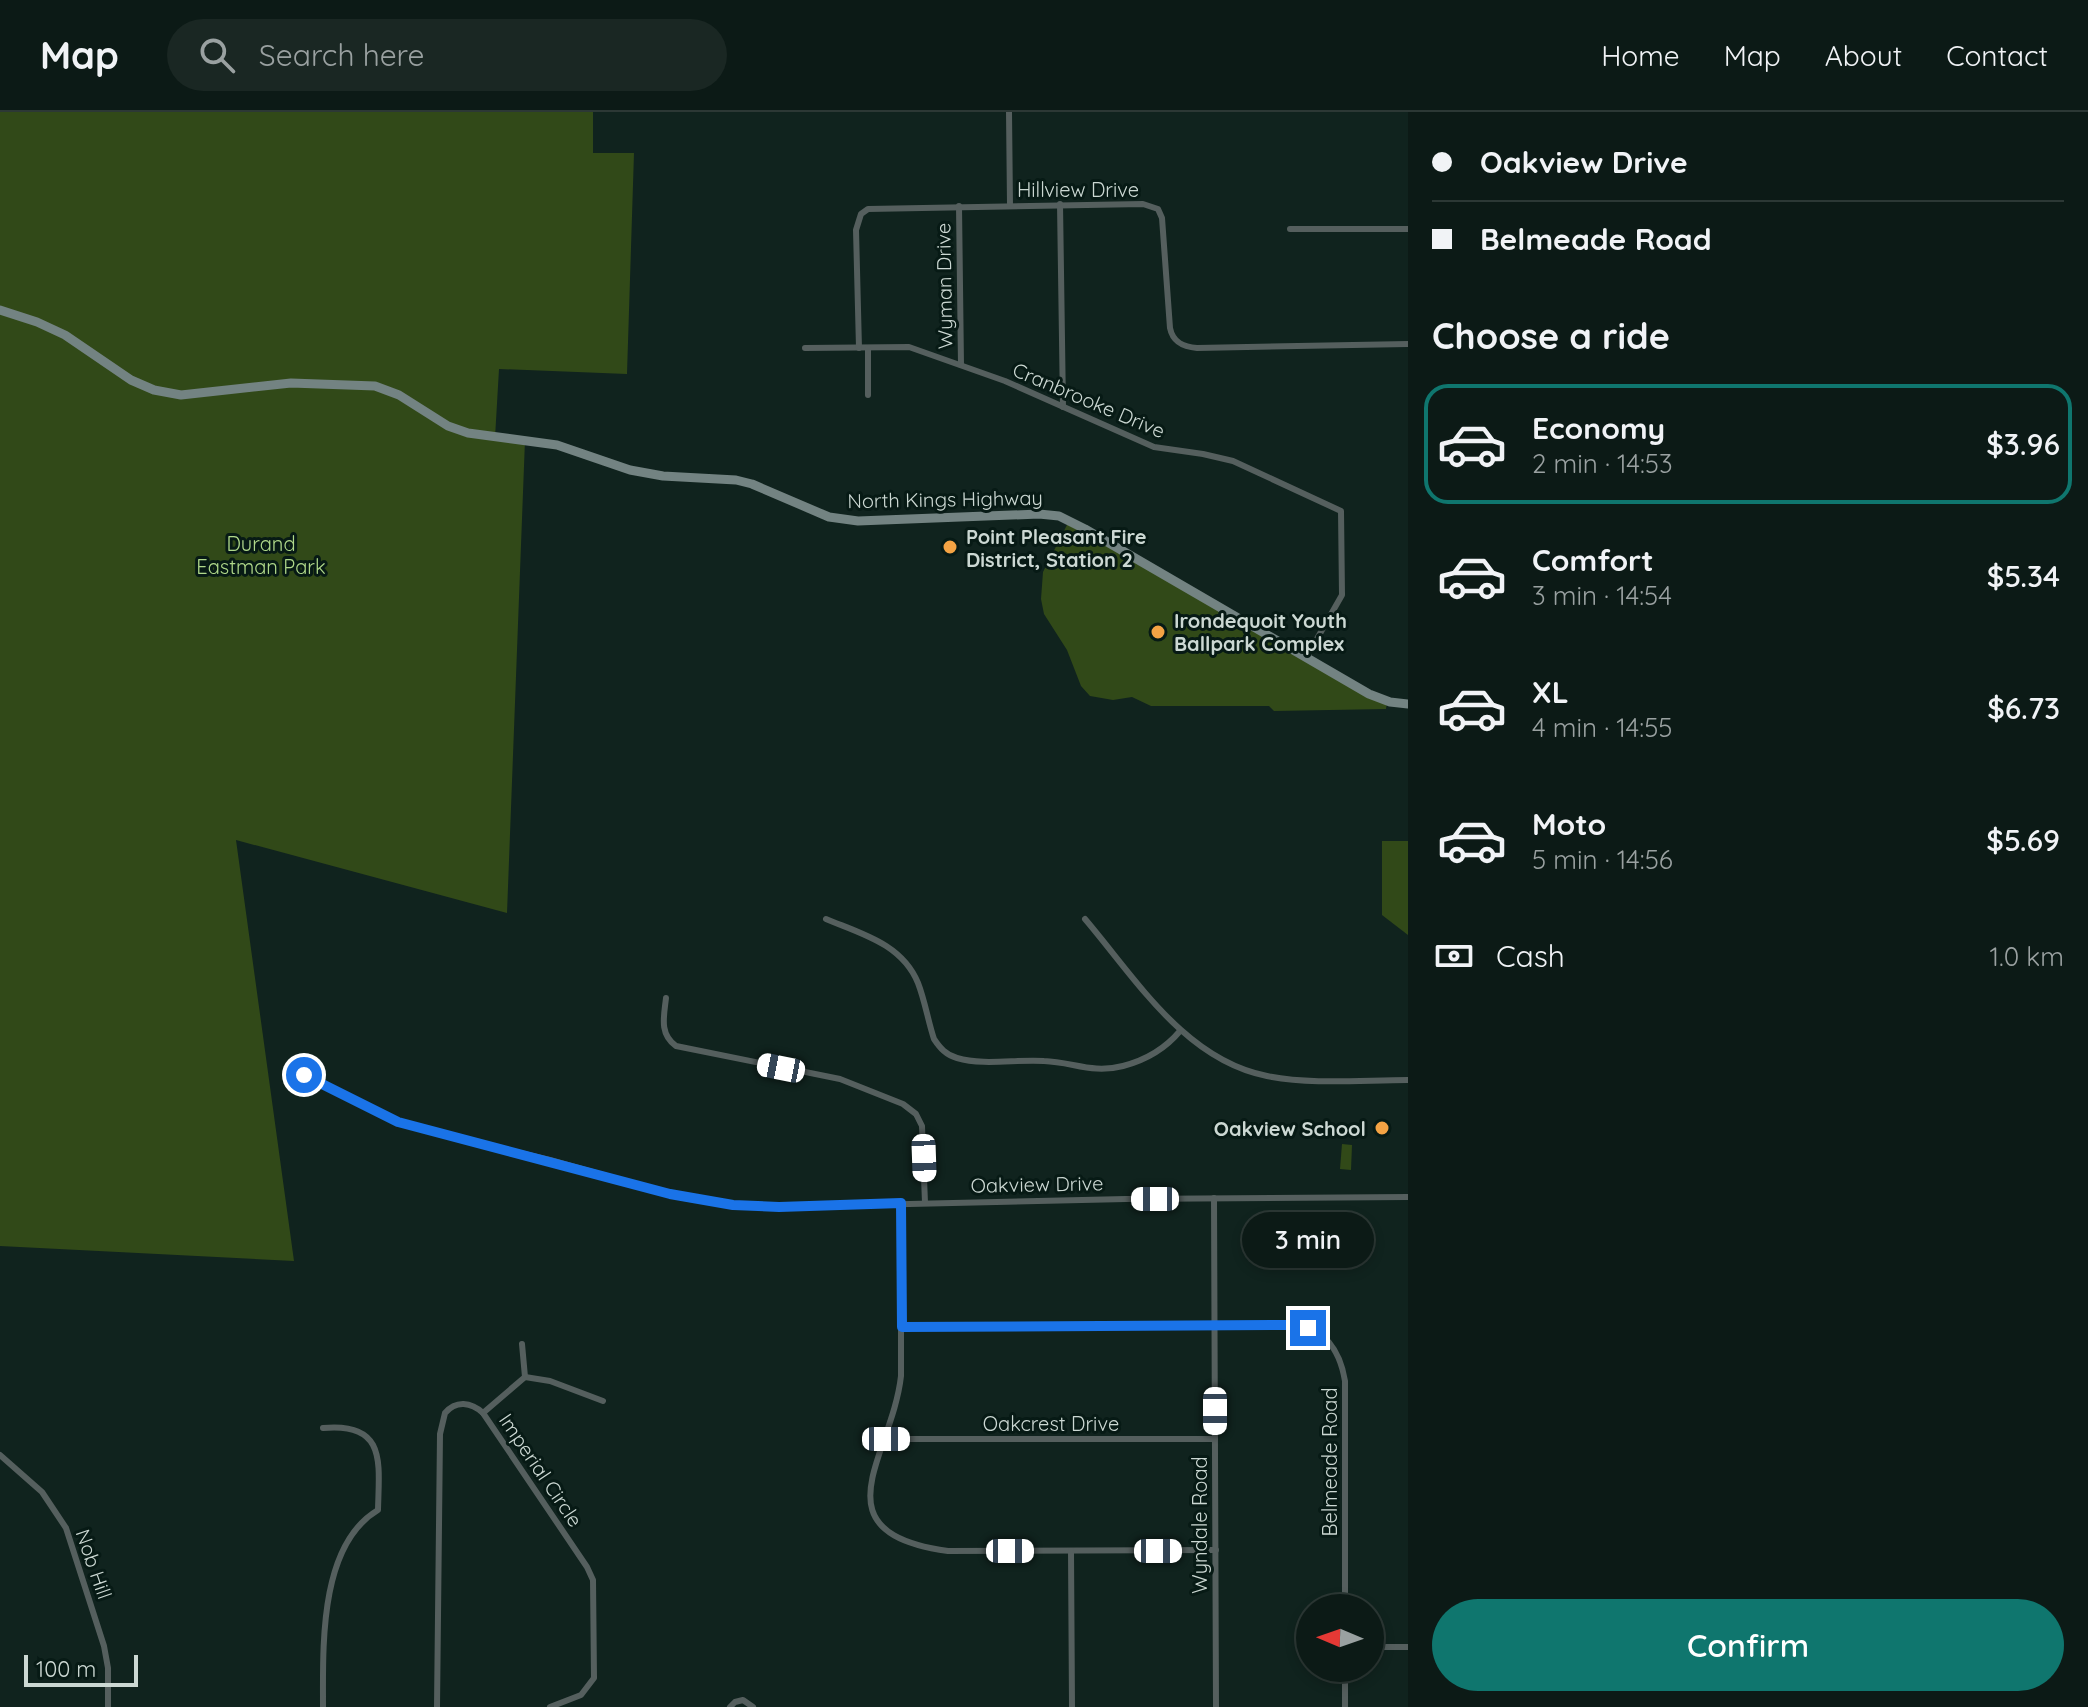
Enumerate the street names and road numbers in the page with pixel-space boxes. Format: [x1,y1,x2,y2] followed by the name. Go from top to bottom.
[1017,177,1139,202] street label: Hillview Drive
[930,223,958,349] street label: Wyman Drive
[1009,357,1169,443] street label: Cranbrooke Drive
[847,485,1043,513] street label: North Kings Highway
[970,1170,1104,1198] street label: Oakview Drive
[1317,1387,1342,1537] street label: Belmeade Road
[494,1409,588,1531] street label: Imperial Circle
[983,1411,1119,1436] street label: Oakcrest Drive
[1187,1456,1212,1594] street label: Wyndale Road
[70,1526,118,1602] street label: Nob Hill

